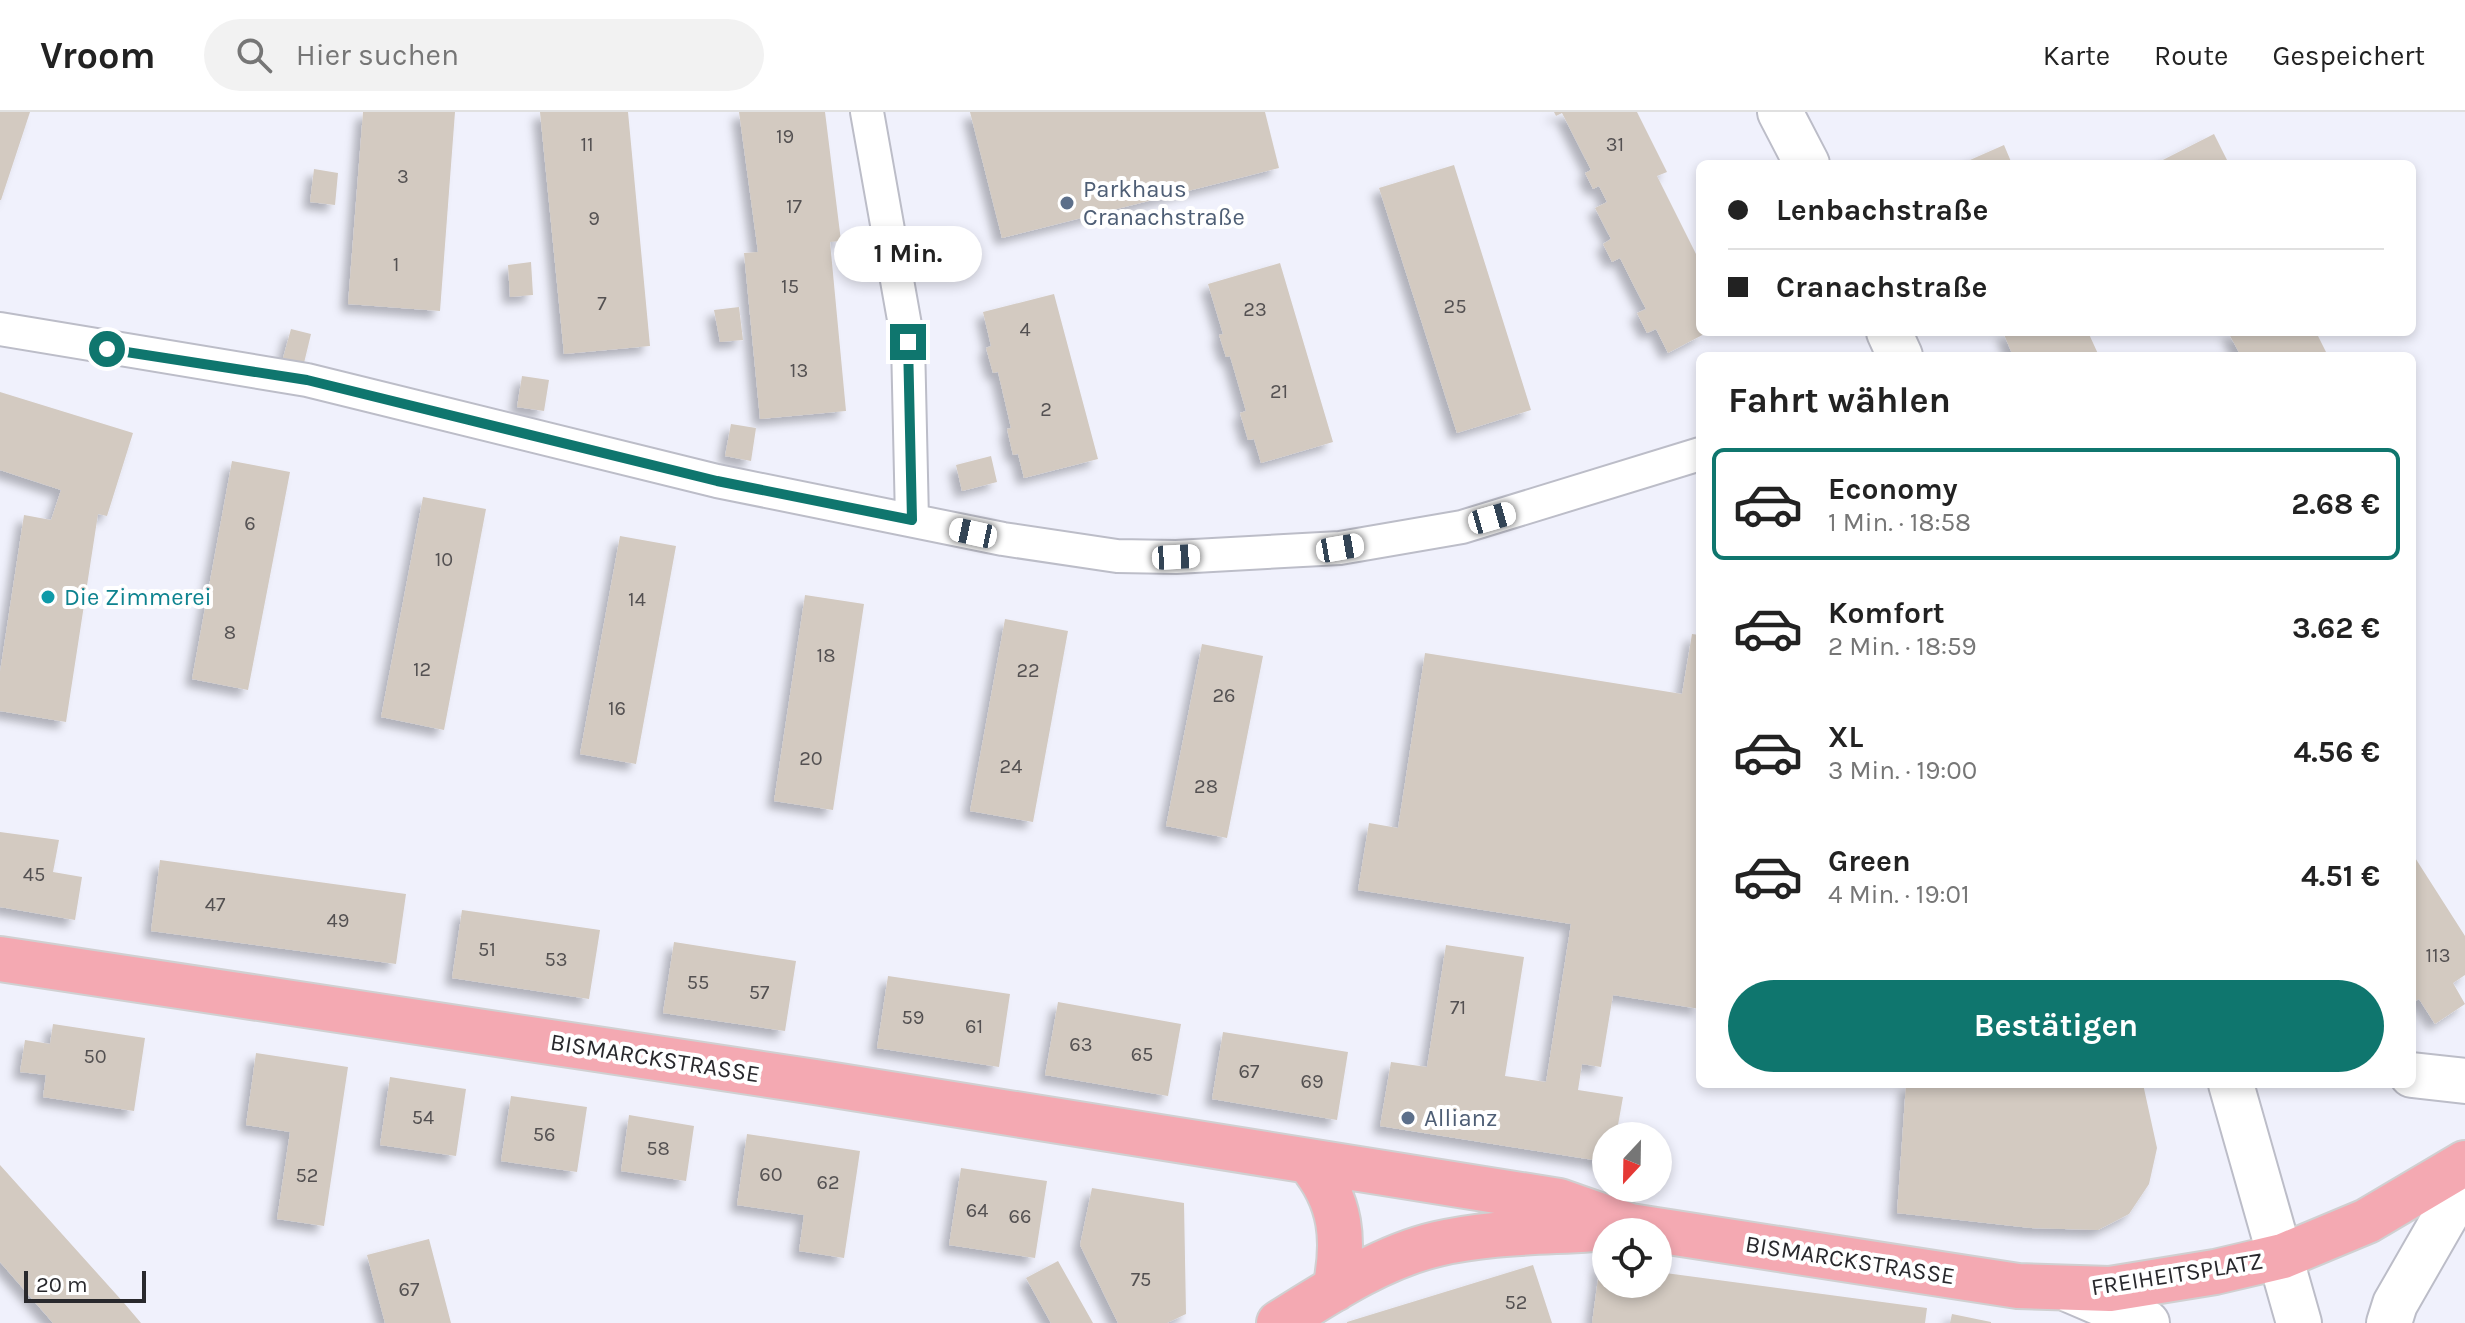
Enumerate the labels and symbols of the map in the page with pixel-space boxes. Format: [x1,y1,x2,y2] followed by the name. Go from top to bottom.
[776,125,794,148] house number: 19
[580,133,594,156] house number: 11
[1606,133,1624,156] house number: 31
[397,165,409,188] house number: 3
[1083,175,1245,231] place label: Parkhaus Cranachstraße
[1058,194,1076,212] marker: Parkhaus Cranachstraße
[786,195,803,218] house number: 17
[588,207,600,230] house number: 9
[834,226,982,282] callout: 1 Min.
[393,253,399,276] house number: 1
[781,275,799,298] house number: 15
[597,292,607,315] house number: 7
[1444,295,1466,318] house number: 25
[1243,298,1267,321] house number: 23
[1019,318,1031,341] house number: 4
[890,324,926,360] route end
[89,331,125,367] route start
[790,359,808,382] house number: 13
[1270,380,1288,403] house number: 21
[1040,398,1052,421] house number: 2
[1466,500,1518,536] car
[244,512,256,535] house number: 6
[947,516,999,550] car
[1314,532,1366,564] car
[1151,544,1201,570] car
[435,548,453,571] house number: 10
[64,583,212,611] place label: Die Zimmerei
[39,588,57,606] marker: Die Zimmerei
[628,588,646,611] house number: 14
[224,621,236,644] house number: 8
[817,644,835,667] house number: 18
[413,658,431,681] house number: 12
[1016,659,1040,682] house number: 22
[1212,684,1236,707] house number: 26
[608,697,626,720] house number: 16
[799,747,823,770] house number: 20
[1000,755,1022,778] house number: 24
[1194,775,1218,798] house number: 28
[23,863,45,886] house number: 45
[205,893,226,916] house number: 47
[327,909,349,932] house number: 49
[478,938,496,961] house number: 51
[2425,944,2451,967] house number: 113
[544,948,568,971] house number: 53
[687,971,709,994] house number: 55
[749,981,770,1004] house number: 57
[1450,996,1466,1019] house number: 71
[902,1006,924,1029] house number: 59
[965,1015,983,1038] house number: 61
[548,1028,762,1088] street label: BISMARCKSTRASSE
[1069,1033,1093,1056] house number: 63
[1131,1043,1153,1066] house number: 65
[83,1045,107,1068] house number: 50
[1239,1060,1260,1083] house number: 67
[1300,1070,1324,1093] house number: 69
[1424,1104,1497,1132] place label: Allianz
[412,1106,434,1129] house number: 54
[1399,1109,1417,1127] marker: Allianz
[1592,1122,1672,1202] north arrow
[533,1123,555,1146] house number: 56
[646,1137,670,1160] house number: 58
[759,1163,783,1186] house number: 60
[296,1164,318,1187] house number: 52
[816,1171,840,1194] house number: 62
[966,1199,988,1222] house number: 64
[1009,1205,1031,1228] house number: 66
[1743,1230,1957,1290] street label: BISMARCKSTRASSE
[2089,1247,2265,1301] street label: FREIHEITSPLATZ
[24,1267,146,1303] scale bar
[1131,1268,1151,1291] house number: 75
[399,1278,420,1301] house number: 67
[1505,1291,1527,1314] house number: 52

